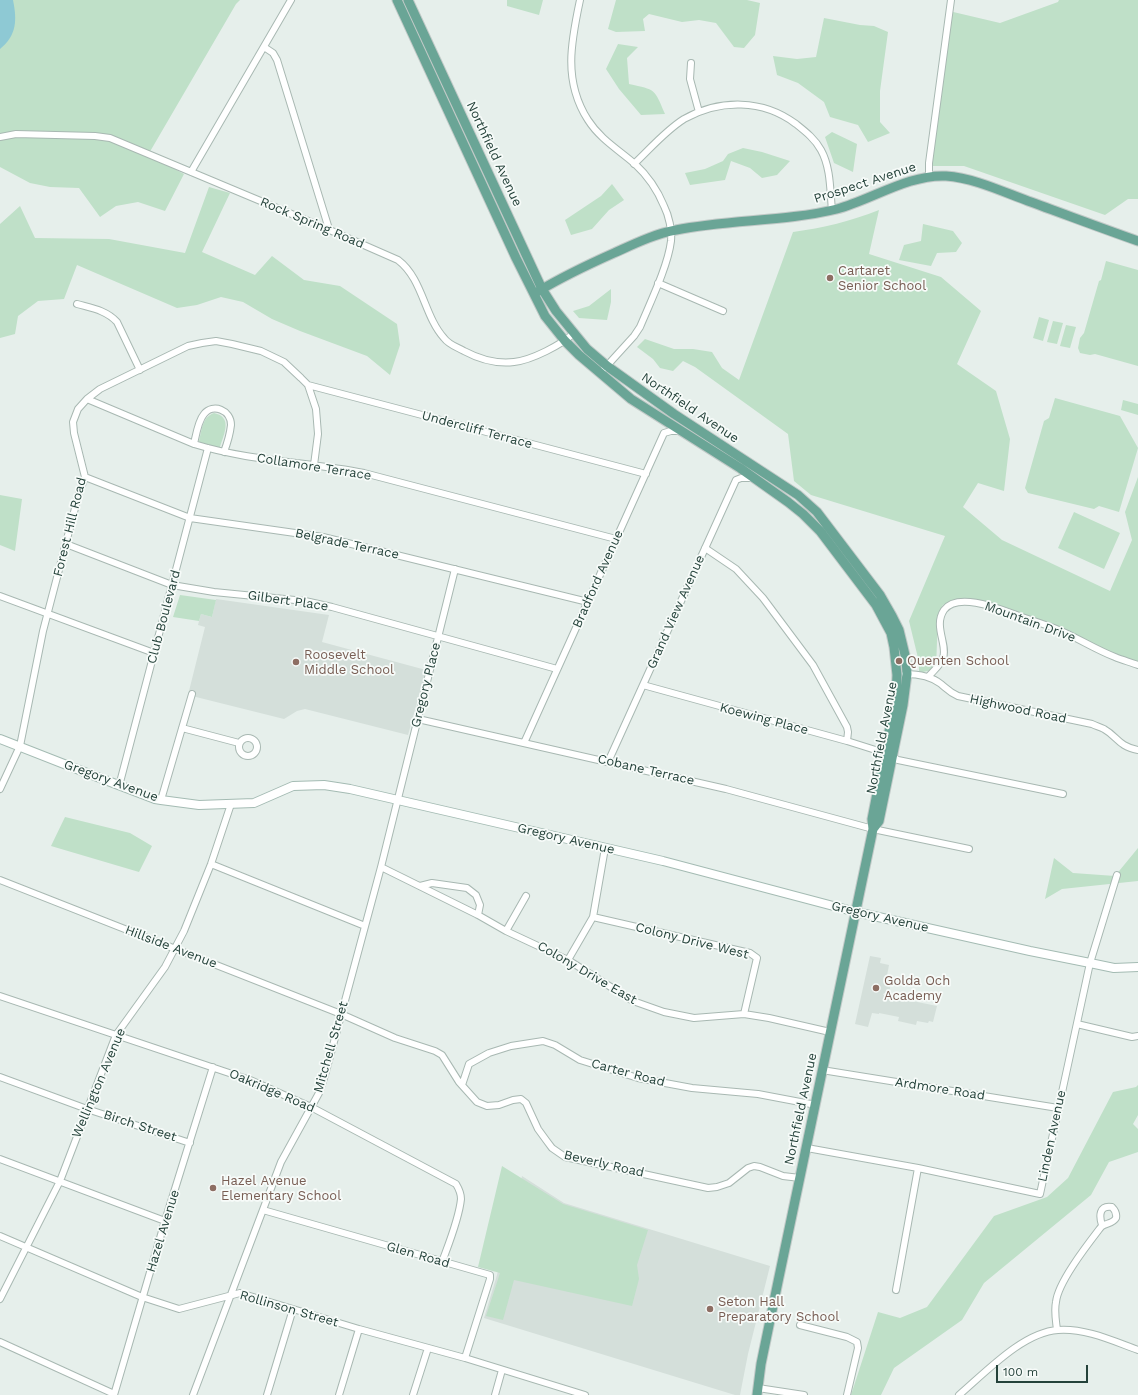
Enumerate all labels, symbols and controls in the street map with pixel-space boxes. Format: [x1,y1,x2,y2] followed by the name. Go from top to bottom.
[463,99,525,209] street label: Northfield Avenue
[812,159,918,207] street label: Prospect Avenue
[258,194,366,252] street label: Rock Spring Road
[838,263,926,294] place label: Cartaret Senior School
[825,273,835,283] marker: Cartaret Senior School
[638,370,742,446] street label: Northfield Avenue
[420,408,534,452] street label: Undercliff Terrace
[256,450,372,484] street label: Collamore Terrace
[50,476,90,578] street label: Forest Hill Road
[294,525,400,563] street label: Belgrade Terrace
[569,528,627,630] street label: Bradford Avenue
[644,553,708,671] street label: Grand View Avenue
[144,568,184,666] street label: Club Boulevard
[247,588,329,614] street label: Gilbert Place
[982,598,1078,646] street label: Mountain Drive
[408,641,444,729] street label: Gregory Place
[304,647,394,678] place label: Roosevelt Middle School
[907,653,1009,669] place label: Quenten School
[894,656,904,666] marker: Quenten School
[291,657,301,667] marker: Roosevelt Middle School
[863,680,901,796] street label: Northfield Avenue
[968,691,1068,727] street label: Highwood Road
[718,700,810,738] street label: Koewing Place
[596,751,696,789] street label: Cobane Terrace
[62,757,160,805] street label: Gregory Avenue
[516,820,616,858] street label: Gregory Avenue
[830,898,930,936] street label: Gregory Avenue
[634,919,750,963] street label: Colony Drive West
[123,922,219,972] street label: Hillside Avenue
[535,938,639,1008] street label: Colony Drive East
[884,973,950,1004] place label: Golda Och Academy
[871,983,881,993] marker: Golda Och Academy
[310,1000,352,1094] street label: Mitchell Street
[69,1026,129,1140] street label: Wellington Avenue
[782,1052,820,1166] street label: Northfield Avenue
[589,1056,667,1090] street label: Carter Road
[227,1066,317,1116] street label: Oakridge Road
[894,1074,986,1104] street label: Ardmore Road
[1035,1089,1069,1183] street label: Linden Avenue
[101,1107,179,1145] street label: Birch Street
[562,1147,646,1181] street label: Beverly Road
[221,1173,341,1204] place label: Hazel Avenue Elementary School
[208,1183,218,1193] marker: Hazel Avenue Elementary School
[143,1188,183,1274] street label: Hazel Avenue
[385,1239,451,1271] street label: Glen Road
[238,1287,340,1331] street label: Rollinson Street
[718,1294,839,1325] place label: Seton Hall Preparatory School
[705,1304,715,1314] marker: Seton Hall Preparatory School
[998,1357,1090,1383] scale bar
[1003,1365,1038,1379] text: 100 m

